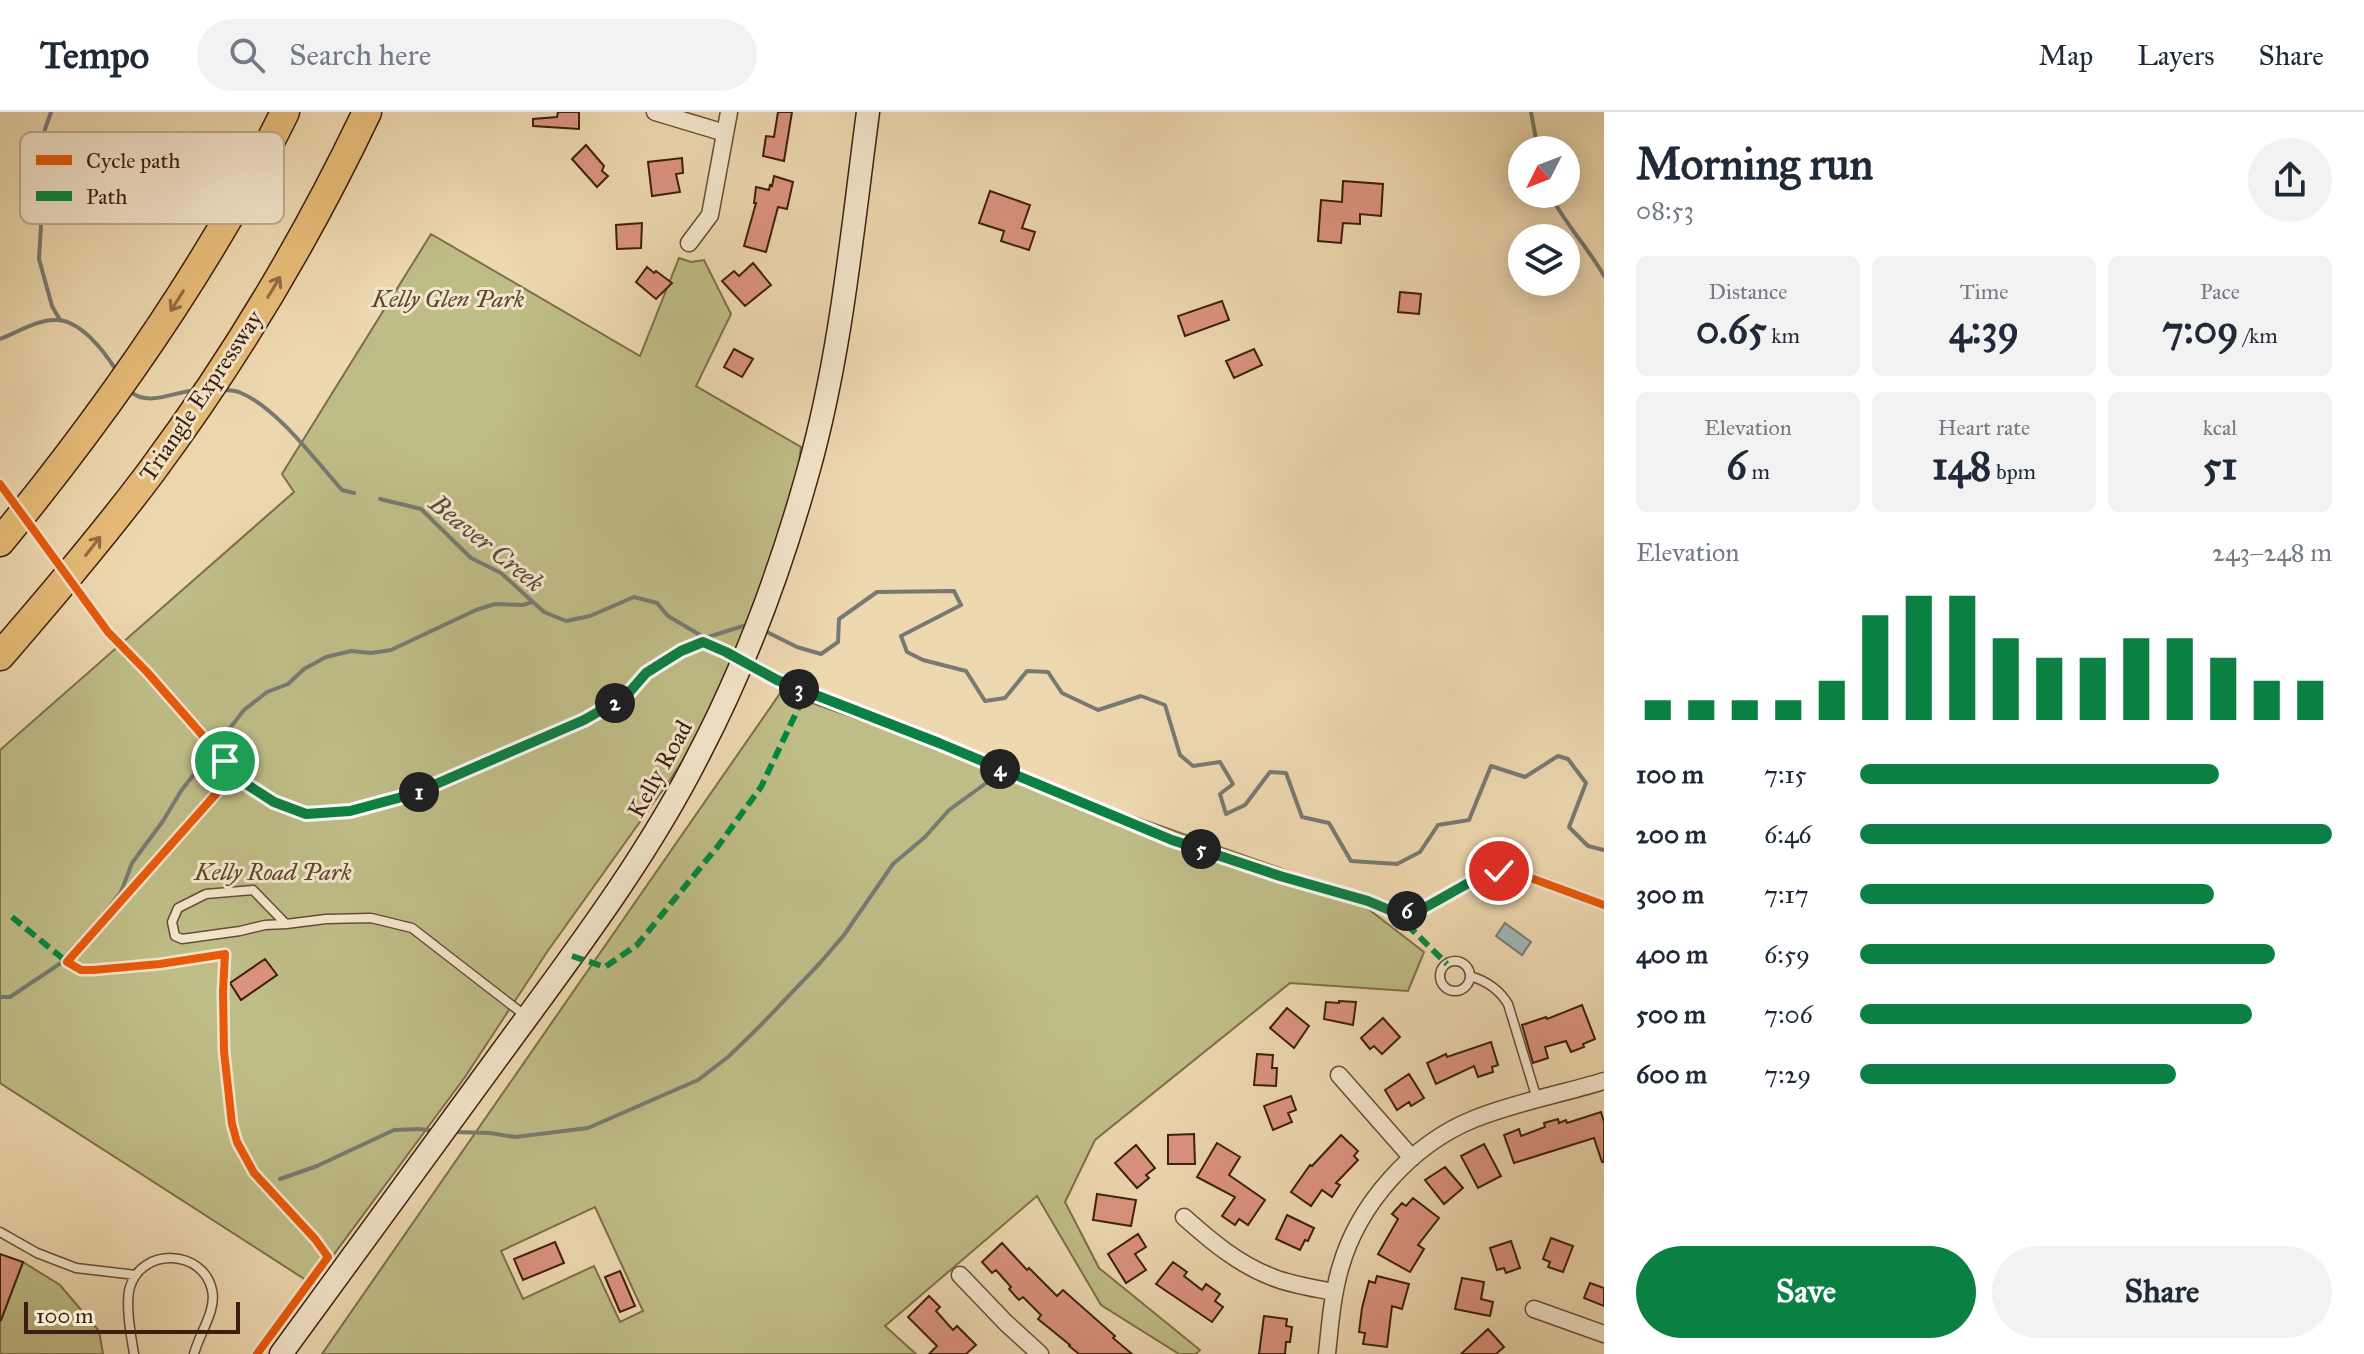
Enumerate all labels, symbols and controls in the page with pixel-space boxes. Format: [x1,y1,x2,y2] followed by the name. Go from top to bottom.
[197,19,757,91] search box
[40,32,149,78] text: Tempo
[225,33,269,77] icon: search
[289,37,431,73] text: Search here
[2038,38,2093,73] text: Map
[2137,38,2215,73] text: Layers
[2259,38,2324,73] text: Share
[20,132,284,224] legend
[1508,136,1580,208] north arrow
[1508,136,1580,296] map controls
[1636,137,1873,191] text: Morning run
[2248,138,2332,222] button: share
[86,147,181,174] text: Cycle path
[86,183,128,210] text: Path
[1636,194,1694,226] text: 08:53
[1508,224,1580,296] button: layers
[266,276,282,299] one-way arrow
[1709,278,1787,305] text: Distance
[1960,278,2008,305] text: Time
[2200,278,2240,305] text: Pace
[371,284,524,314] park label: Kelly Glen Park
[169,289,185,312] one-way arrow
[133,304,270,487] street label: Triangle Expressway
[1696,305,1767,354] text: 0.65
[1949,305,2019,354] text: 4:39
[2162,305,2238,354] text: 7:09
[1767,322,1800,349] text: km
[2238,322,2278,349] text: /km
[1704,414,1792,441] text: Elevation
[1938,414,2030,441] text: Heart rate
[2203,414,2237,441] text: kcal
[1726,441,1747,490] text: 6
[1932,441,1991,490] text: 148
[2203,441,2237,490] text: 51
[1747,458,1770,485] text: m
[1991,458,2036,485] text: bpm
[423,487,551,599] water label: Beaver Creek
[85,536,102,557] one-way arrow
[1636,536,1739,568] text: Elevation
[2212,536,2332,568] text: 243–248 m
[779,669,819,709] pin: 3
[795,675,803,702] text: 3
[595,683,635,723] pin: 2
[610,689,620,716] text: 2
[621,715,699,823] street label: Kelly Road
[191,727,259,795] pin
[203,739,247,783] icon: arrive
[980,749,1020,789] pin: 4
[994,755,1006,782] text: 4
[1636,758,1704,790] text: 100 m
[1764,758,1807,790] text: 7:15
[399,772,439,812] pin: 1
[415,778,423,805] text: 1
[1636,818,1707,850] text: 200 m
[1764,818,1812,850] text: 6:46
[1181,829,1221,869] pin: 5
[1196,835,1206,862] text: 5
[1465,837,1533,905] pin
[1477,849,1521,893] icon: check
[193,857,352,887] park label: Kelly Road Park
[1636,878,1704,910] text: 300 m
[1764,878,1809,910] text: 7:17
[1387,891,1427,931] pin: 6
[1401,897,1413,924] text: 6
[1636,938,1708,970] text: 400 m
[1764,938,1810,970] text: 6:59
[1636,998,1706,1030] text: 500 m
[1764,998,1813,1030] text: 7:06
[1636,1058,1707,1090] text: 600 m
[1764,1058,1811,1090] text: 7:29
[1636,1246,1976,1338] button: Save
[1992,1246,2332,1338] button: Share
[24,1298,240,1334] scale bar
[36,1302,93,1329] text: 100 m

